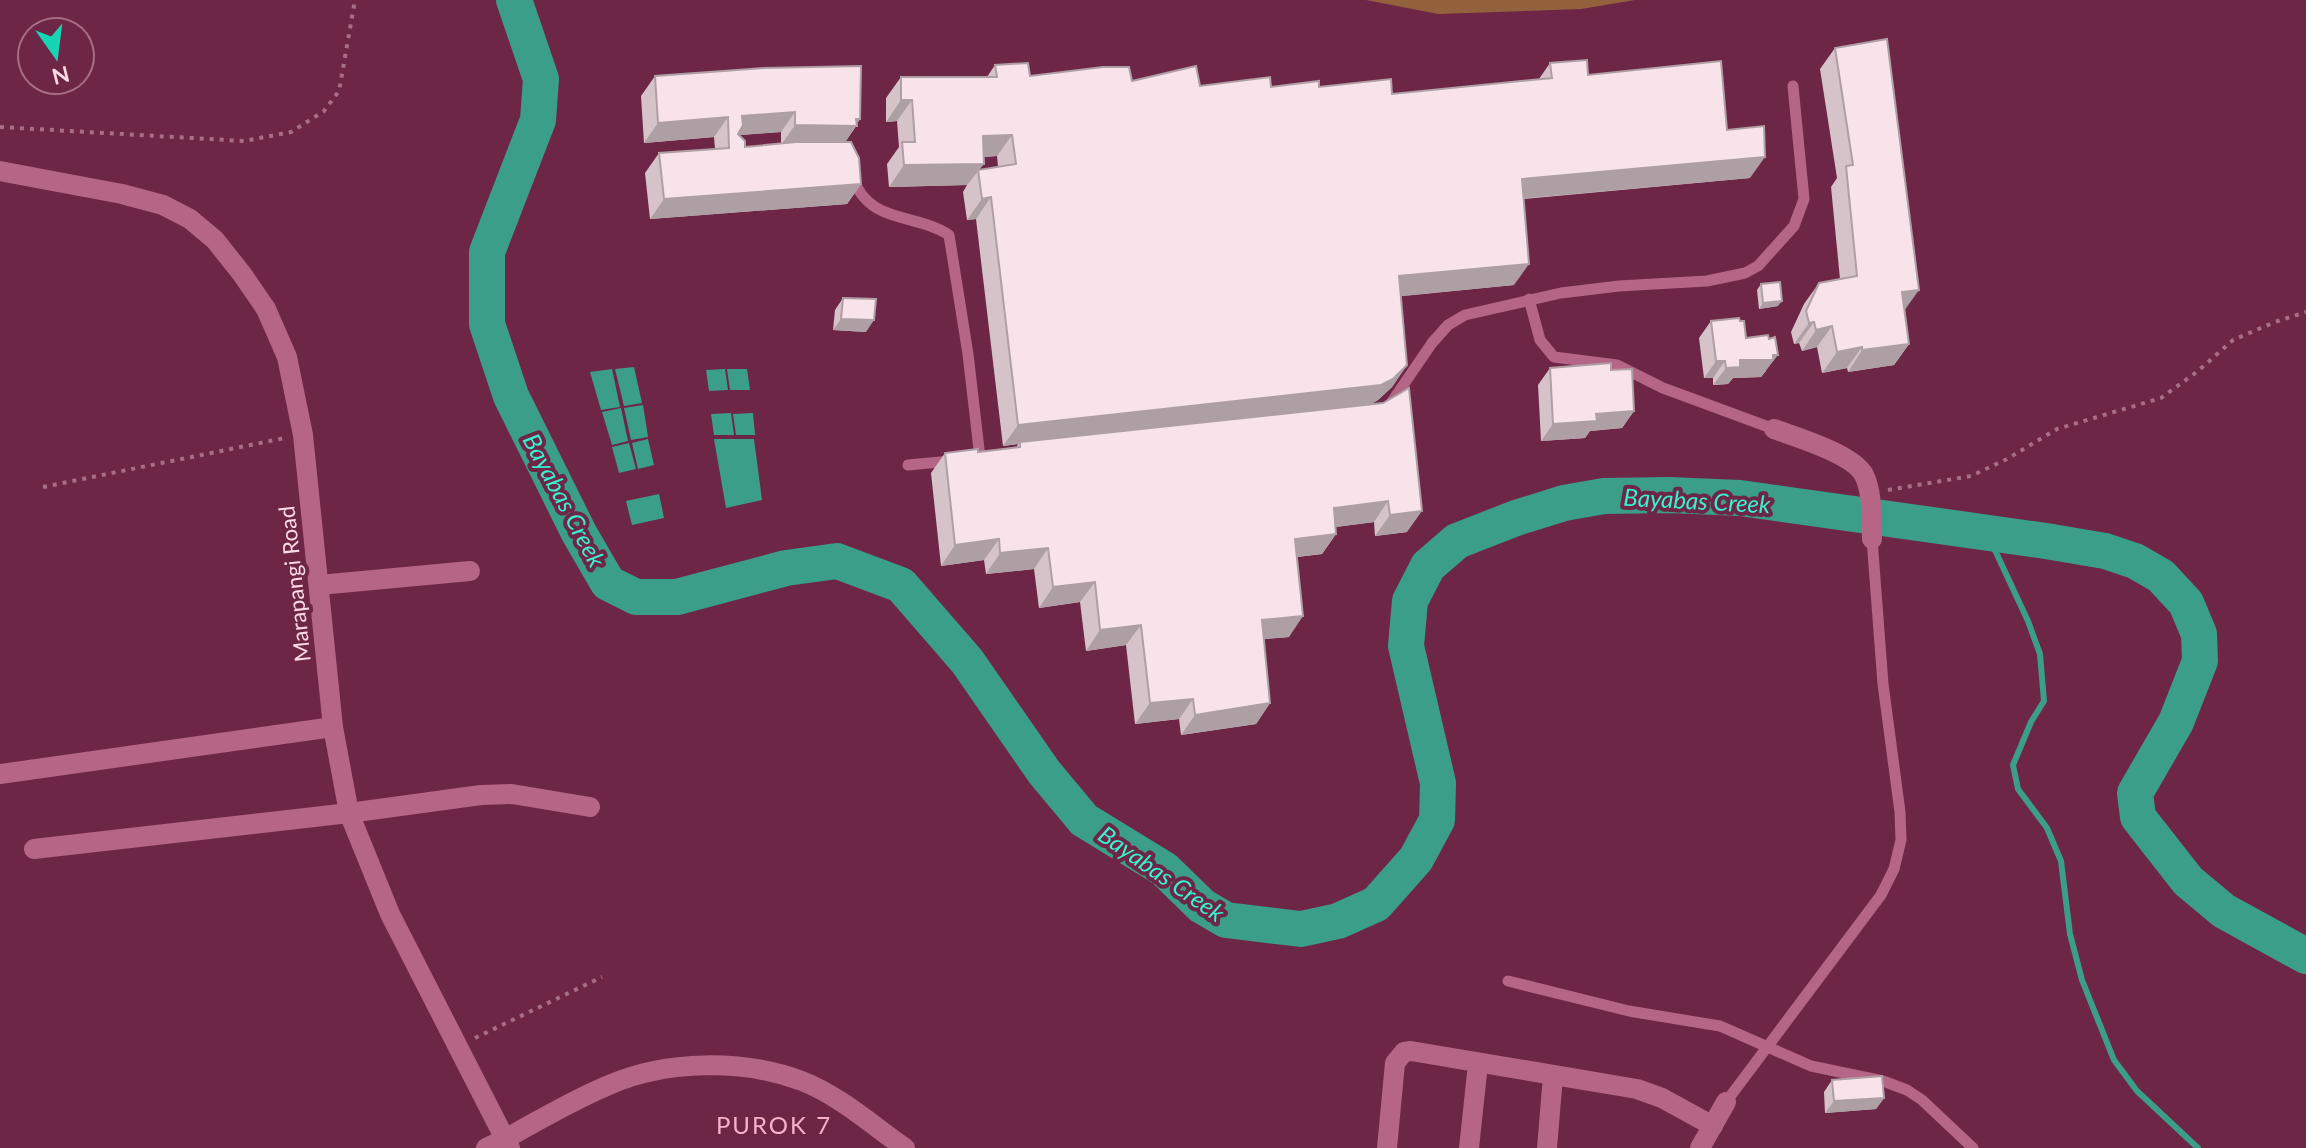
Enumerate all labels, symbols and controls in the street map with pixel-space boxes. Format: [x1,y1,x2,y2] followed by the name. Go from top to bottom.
[16,16,96,96] north arrow
[49,61,72,91] text: N
[518,428,613,572] water label: Bayabas Creek
[1623,482,1772,518] water label: Bayabas Creek
[272,505,316,663] street label: Marapangi Road
[1093,819,1231,927] water label: Bayabas Creek
[716,1110,832,1139] district label: PUROK 7

